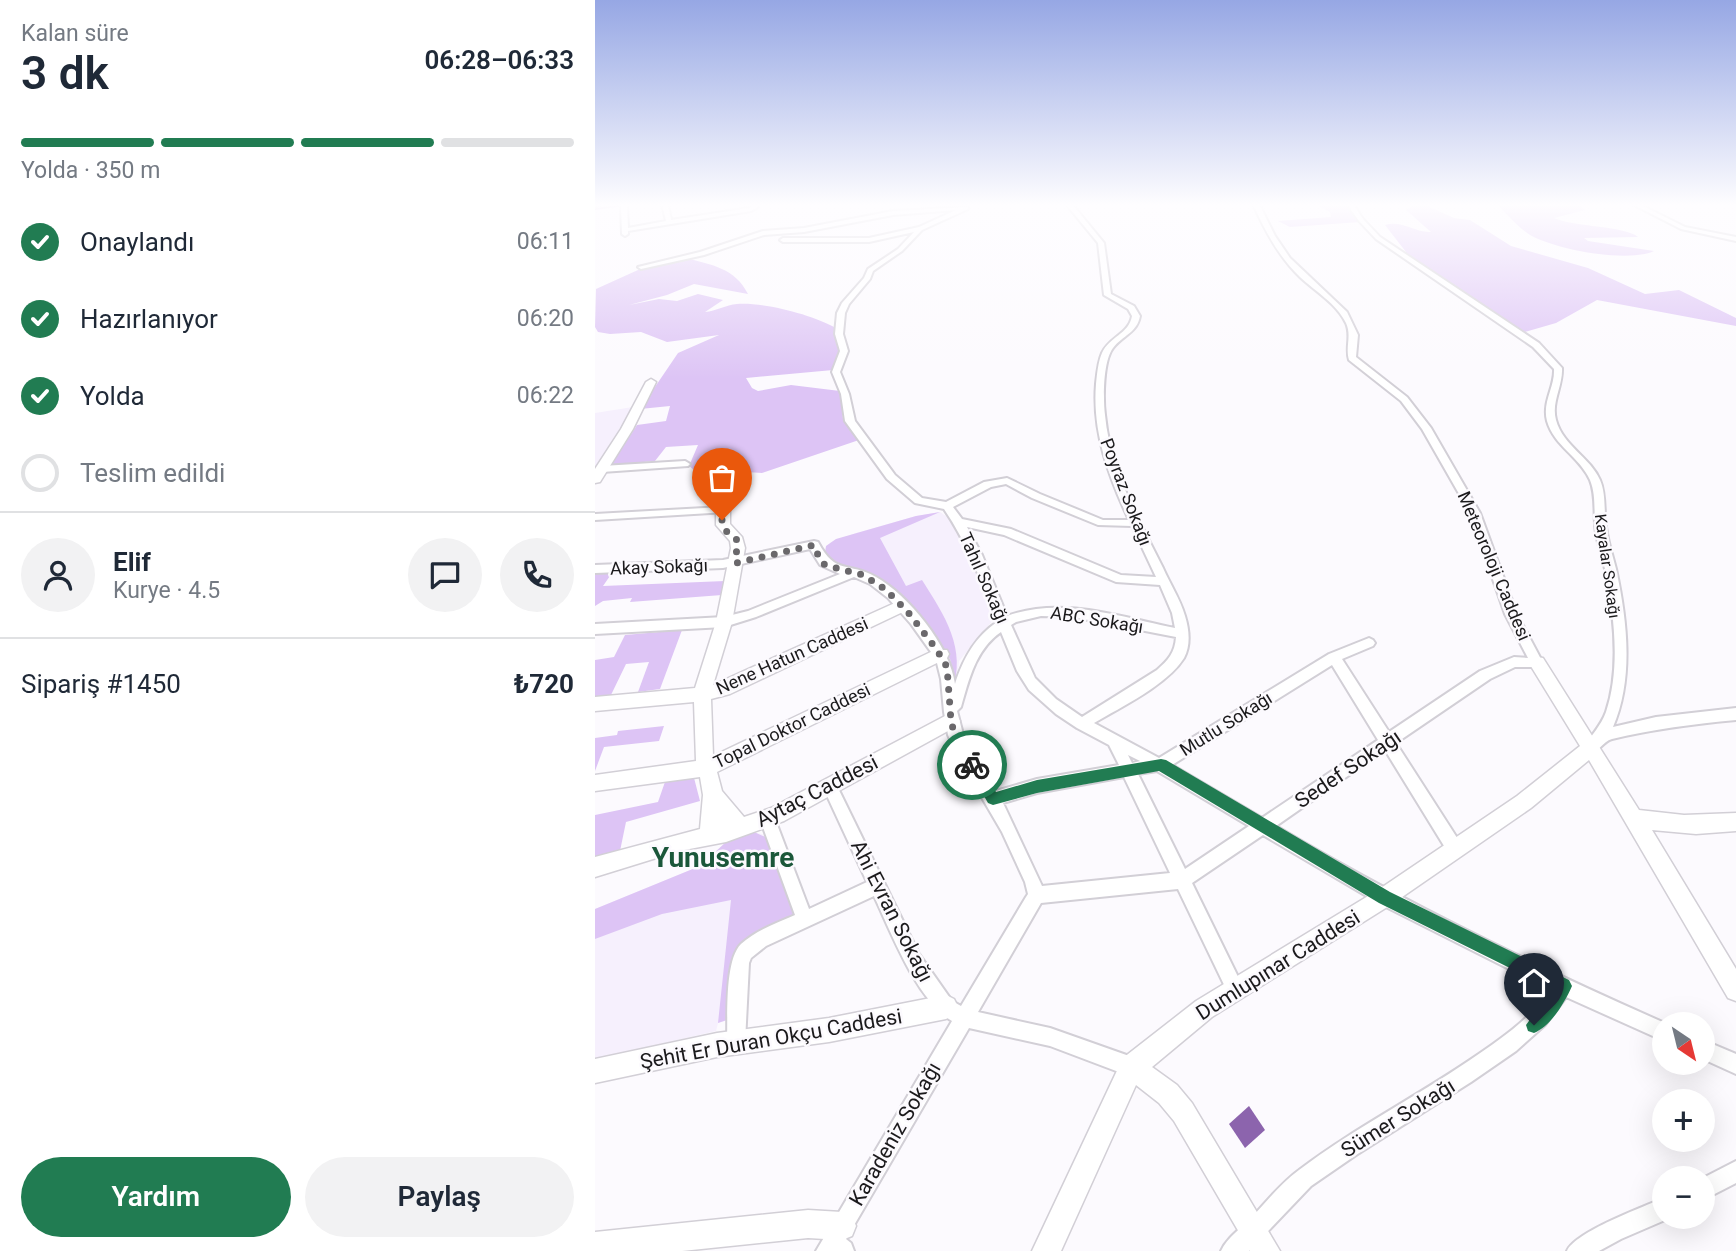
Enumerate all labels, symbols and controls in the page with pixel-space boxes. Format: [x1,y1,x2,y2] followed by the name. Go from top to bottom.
[21,20,129,47] text: Kalan süre
[424,45,574,75] text: 06:28–06:33
[21,46,109,100] text: 3 dk
[21,157,160,184] text: Yolda · 350 m
[21,223,59,261] icon: check
[80,227,194,257] text: Onaylandı
[517,228,574,255] text: 06:11
[21,300,59,338] icon: check
[80,304,218,334] text: Hazırlanıyor
[517,305,574,332] text: 06:20
[21,377,59,415] icon: check
[80,381,145,411] text: Yolda
[517,382,574,409] text: 06:22
[1096,435,1157,548] street label: Poyraz Sokağı
[692,448,752,520] pin
[80,458,225,488] text: Teslim edildi
[703,459,741,497] icon: bag
[1454,488,1535,644] street label: Meteoroloji Caddesi
[1591,513,1624,619] street label: Kayalar Sokağı
[955,529,1014,626] street label: Tahıl Sokağı
[21,538,95,612] button: person
[408,538,482,612] button: chat
[500,538,574,612] button: phone
[113,547,151,577] text: Elif
[610,554,708,579] street label: Akay Sokağı
[113,577,220,604] text: Kurye · 4.5
[1049,602,1145,637] street label: ABC Sokağı
[713,613,871,699] street label: Nene Hatun Caddesi
[21,669,181,699] text: Sipariş #1450
[514,669,574,699] text: ₺720
[710,678,874,773] street label: Topal Doktor Caddesi
[1176,687,1276,760] street label: Mutlu Sokağı
[1290,725,1406,813] street label: Sedef Sokağı
[937,730,1007,800] courier
[953,746,991,784] icon: bike
[752,750,882,832] street label: Aytaç Caddesi
[846,836,938,986] street label: Ahi Evran Sokağı
[652,841,794,874] district label: Yunusemre
[1192,905,1364,1025] street label: Dumlupınar Caddesi
[1504,953,1564,1025] pin
[1515,964,1553,1002] icon: home
[638,1004,904,1074] street label: Şehit Er Duran Okçu Caddesi
[1652,1012,1715,1074] north arrow
[1652,1012,1715,1229] map controls
[844,1058,946,1210] street label: Karadeniz Sokağı
[1337,1074,1459,1162] street label: Sümer Sokağı
[1652,1089,1715,1152] button: +
[21,1157,291,1237] button: Yardım
[305,1157,574,1237] button: Paylaş
[1652,1166,1715,1229] button: −

